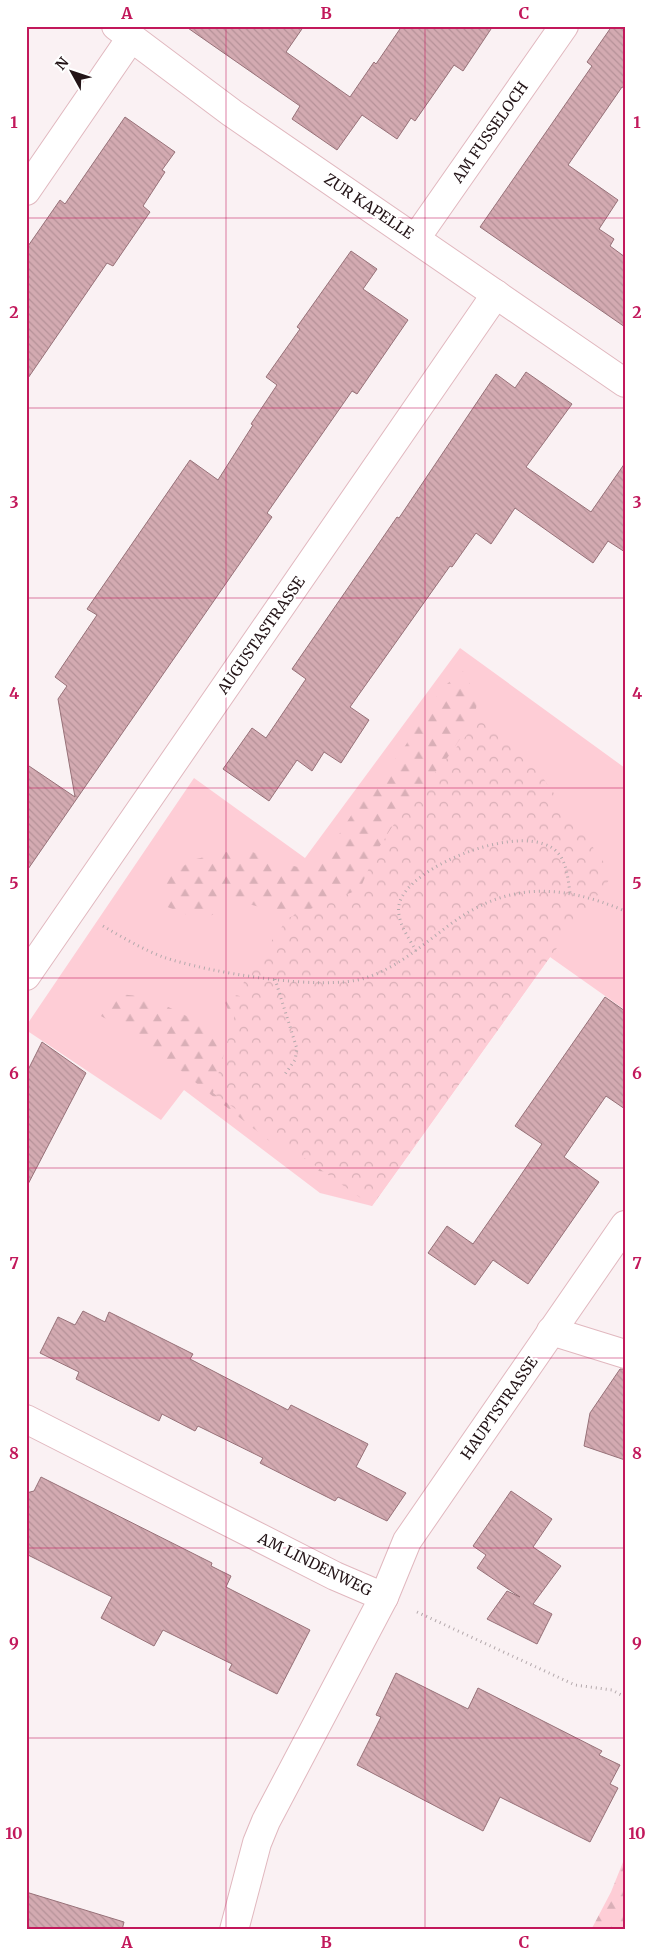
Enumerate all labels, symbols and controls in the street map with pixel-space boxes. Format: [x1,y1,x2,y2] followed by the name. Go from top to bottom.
[120,3,133,23] text: A
[320,3,332,23] text: B
[519,3,529,23] text: C
[48,48,98,98] north arrow
[52,54,72,74] text: N
[447,78,532,187] street label: AM FUSSELOCH
[10,112,18,132] text: 1
[633,112,641,132] text: 1
[321,169,418,243] street label: ZUR KAPELLE
[9,302,19,322] text: 2
[632,302,642,322] text: 2
[9,492,19,512] text: 3
[632,492,642,512] text: 3
[213,572,309,698] street label: AUGUSTASTRASSE
[9,683,19,703] text: 4
[632,683,642,703] text: 4
[9,873,19,893] text: 5
[632,873,642,893] text: 5
[9,1063,19,1083] text: 6
[632,1063,642,1083] text: 6
[9,1253,19,1273] text: 7
[632,1253,642,1273] text: 7
[456,1352,542,1463] street label: HAUPTSTRASSE
[9,1443,19,1463] text: 8
[632,1443,642,1463] text: 8
[254,1528,375,1600] street label: AM LINDENWEG
[9,1633,19,1653] text: 9
[632,1633,642,1653] text: 9
[5,1823,23,1843] text: 10
[628,1823,646,1843] text: 10
[120,1932,133,1952] text: A
[320,1932,332,1952] text: B
[519,1932,529,1952] text: C

